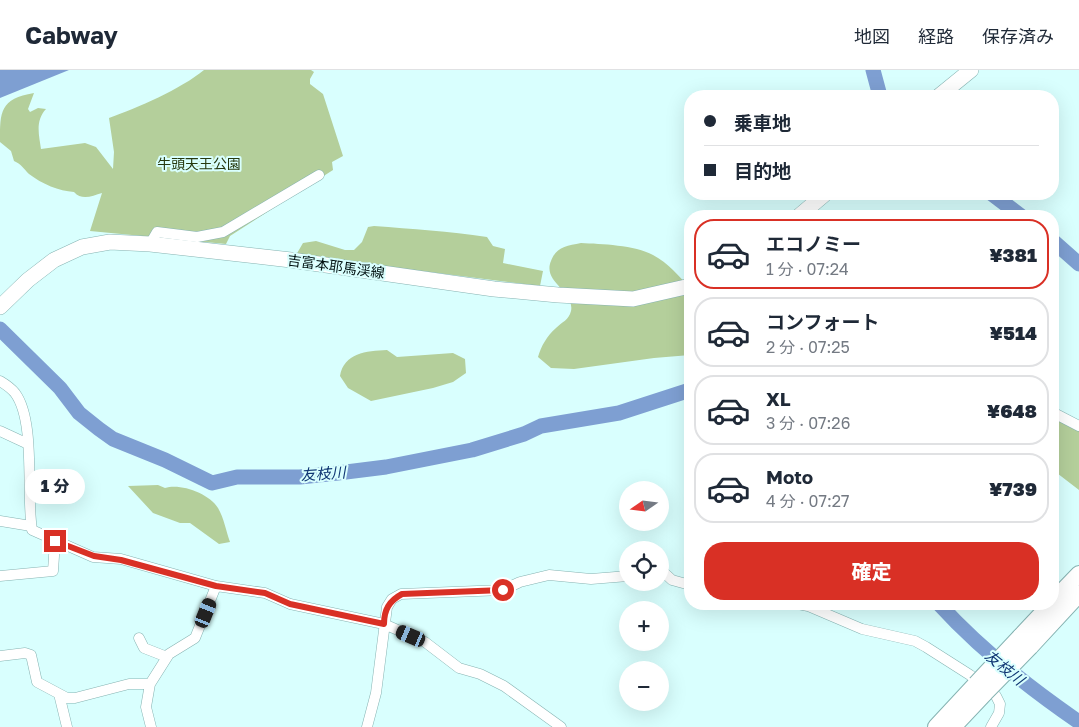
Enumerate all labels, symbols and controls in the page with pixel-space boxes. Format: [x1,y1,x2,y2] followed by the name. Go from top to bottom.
[25,20,118,49] text: Cabway
[854,25,890,47] text: 地図
[918,25,954,47] text: 経路
[982,25,1054,47] text: 保存済み
[734,111,791,134] text: 乗車地
[157,155,241,172] park label: 牛頭天王公園
[734,159,791,182] text: 目的地
[706,232,751,277] icon: car
[766,232,861,255] text: エコノミー
[989,243,1037,266] text: ¥381
[286,251,386,281] street label: 吉富本耶馬渓線
[766,259,849,279] text: 1 分 · 07:24
[706,310,751,355] icon: car
[766,310,879,333] text: コンフォート
[990,321,1037,344] text: ¥514
[766,337,850,357] text: 2 分 · 07:25
[766,387,791,410] text: XL
[706,388,751,433] icon: car
[987,399,1037,422] text: ¥648
[766,413,850,433] text: 3 分 · 07:26
[300,462,348,484] water label: 友枝川
[766,465,813,488] text: Moto
[706,466,751,511] icon: car
[25,468,85,504] callout: 1 分
[41,476,69,496] text: 1 分
[989,477,1037,500] text: ¥739
[619,481,669,531] north arrow
[619,481,669,711] map controls
[766,491,850,511] text: 4 分 · 07:27
[44,530,66,552] route end
[619,541,669,591] button: locate
[704,542,1039,600] button: 確定
[492,579,514,601] route start
[193,596,218,630] car
[619,601,669,651] button: +
[394,623,427,649] car
[982,646,1030,689] water label: 友枝川
[619,661,669,711] button: −

